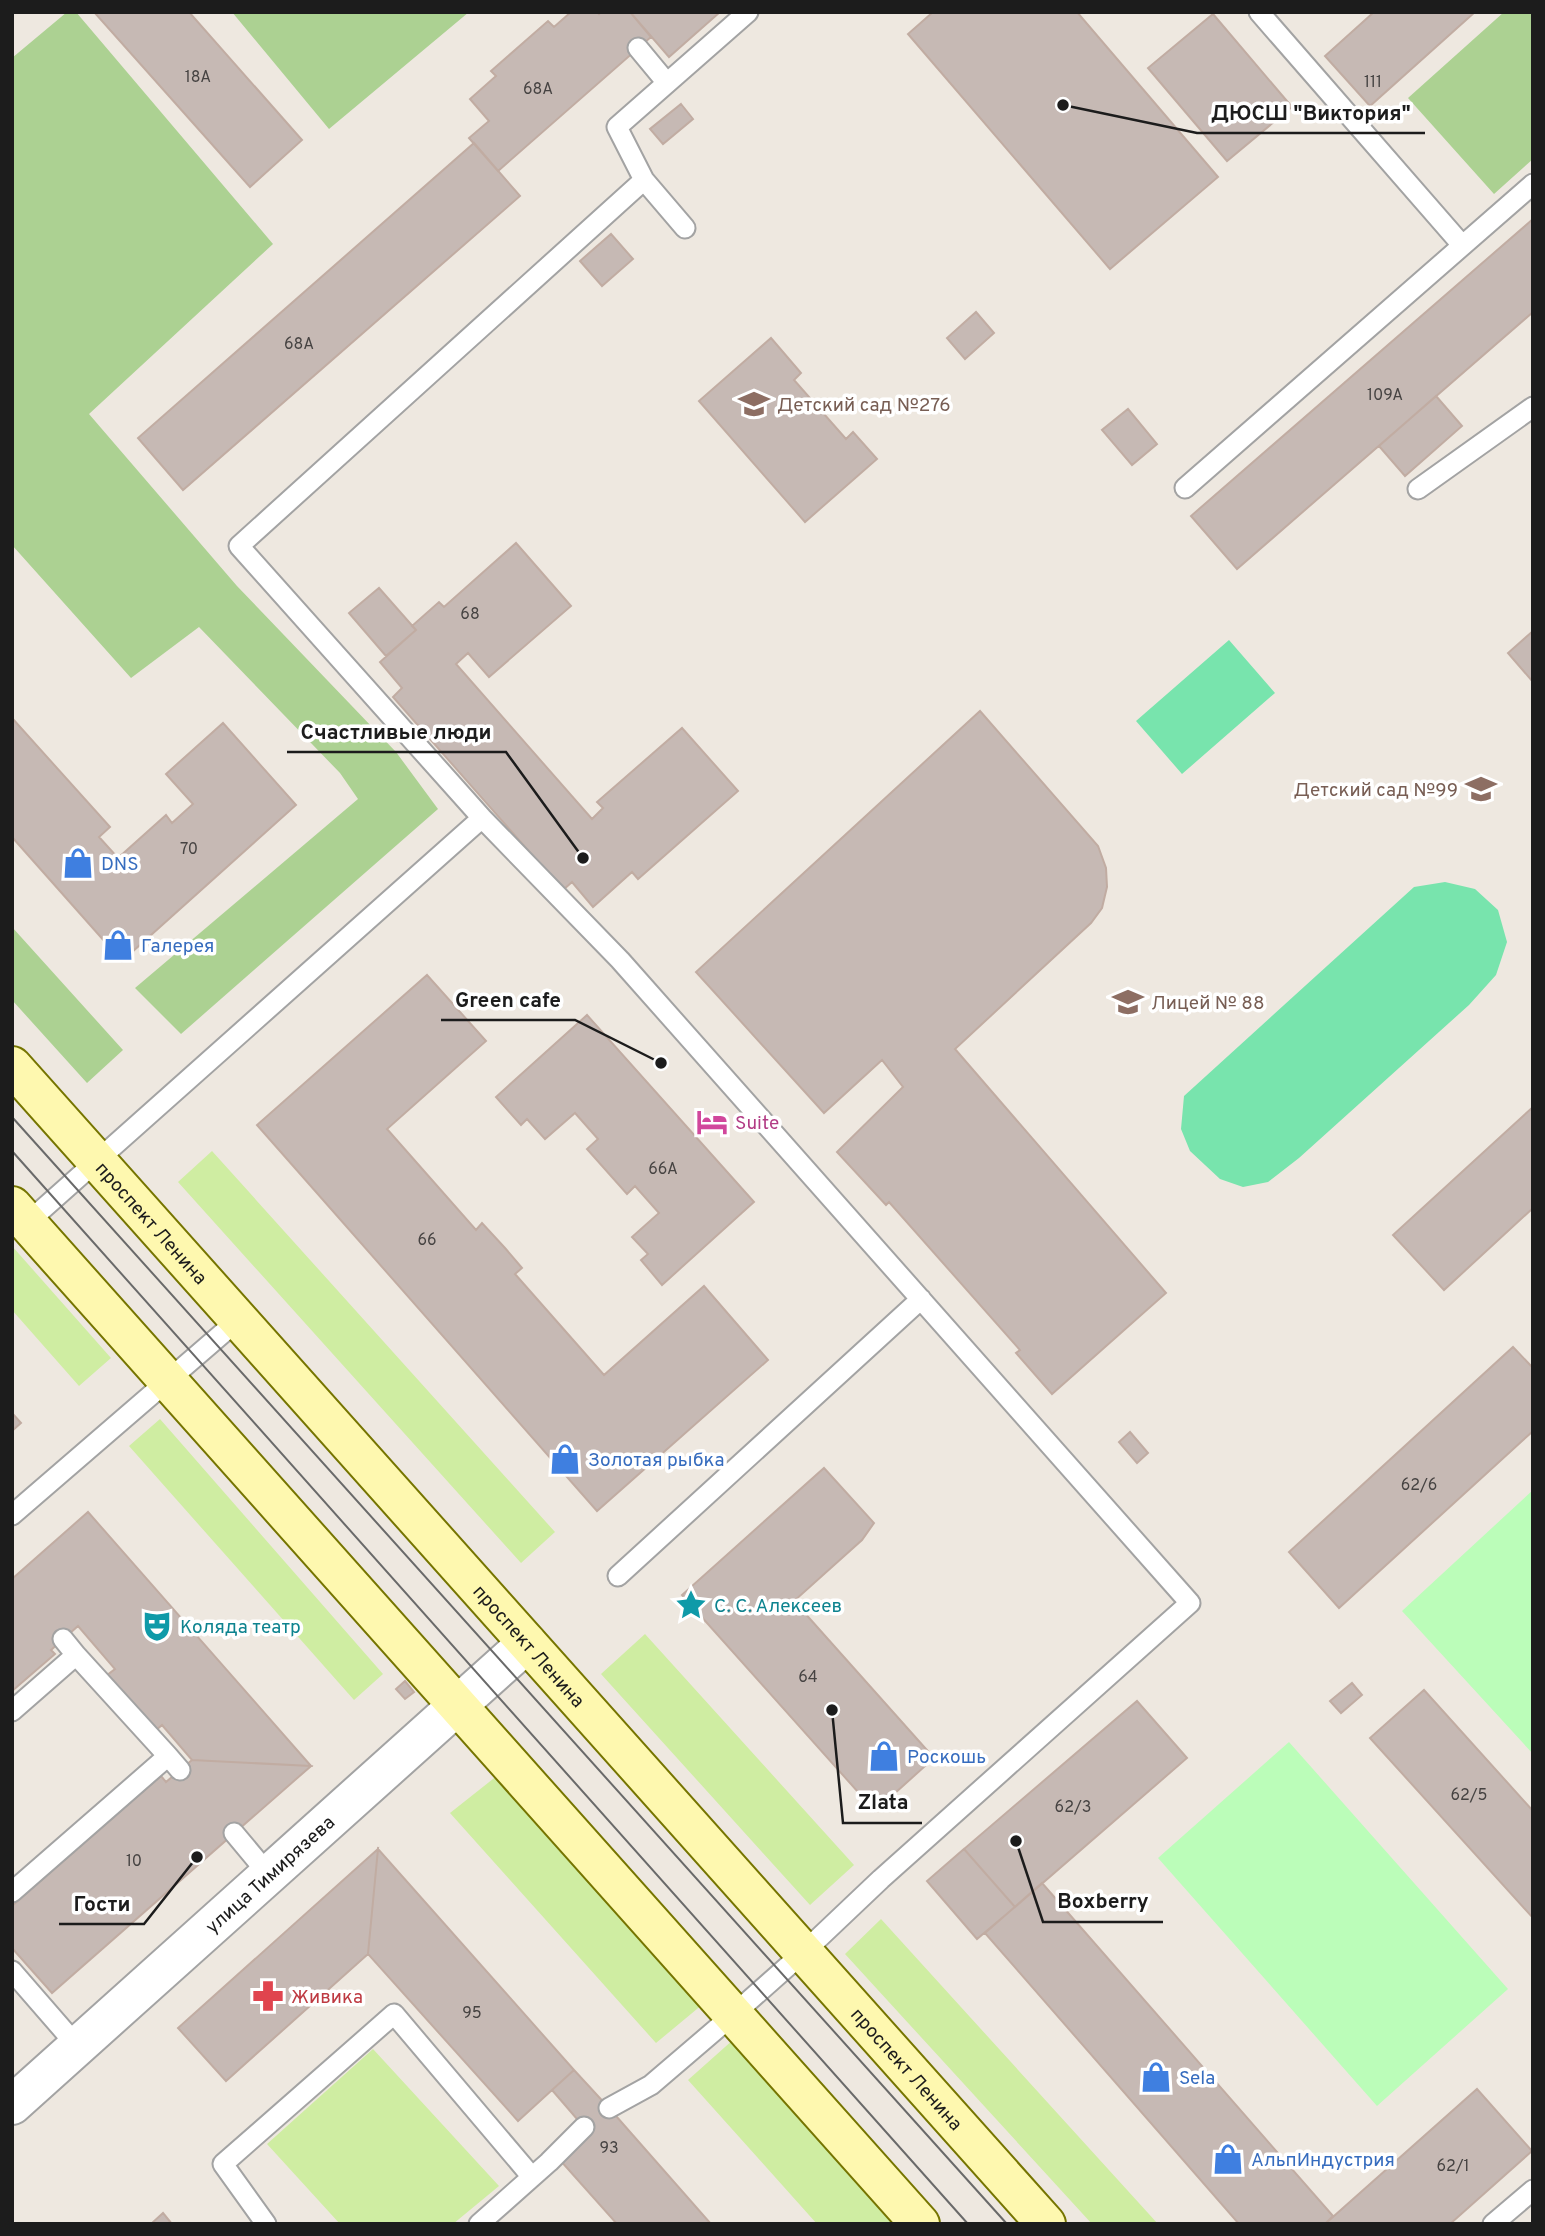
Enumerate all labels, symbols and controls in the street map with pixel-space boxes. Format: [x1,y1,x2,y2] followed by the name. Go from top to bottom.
[185,68,211,88] house number: 18А
[1364,73,1382,93] house number: 111
[523,80,553,100] house number: 68А
[1197,91,1425,133] callout: ДЮСШ "Виктория"
[1211,101,1411,128] text: ДЮСШ "Виктория"
[284,335,314,355] house number: 68А
[1367,386,1403,406] house number: 109А
[737,387,771,421] school or university icon: Детский сад №276
[777,394,950,418] place label: Детский сад №276
[460,605,480,625] house number: 68
[287,710,506,752] callout: Счастливые люди
[300,720,492,747] text: Счастливые люди
[1464,772,1498,806] school or university icon: Детский сад №99
[1294,779,1458,803] place label: Детский сад №99
[180,840,198,860] house number: 70
[61,846,95,880] shop icon: DNS
[101,853,139,877] place label: DNS
[101,928,135,962] shop icon: Галерея
[141,935,214,959] place label: Галерея
[441,978,575,1020] callout: Green cafe
[1111,985,1145,1019] school or university icon: Лицей № 88
[455,988,561,1015] text: Green cafe
[1151,992,1265,1016] place label: Лицей № 88
[695,1105,729,1139] hotel icon: Suite
[735,1112,779,1136] place label: Suite
[89,1158,212,1290] street label: проспект Ленина
[648,1160,678,1180] house number: 66А
[417,1231,437,1251] house number: 66
[548,1442,582,1476] shop icon: Золотая рыбка
[588,1449,724,1473] place label: Золотая рыбка
[1401,1476,1437,1496] house number: 62/6
[467,1580,589,1713] street label: проспект Ленина
[674,1588,708,1622] place icon: С. С. Алексеев
[714,1595,842,1619] place label: С. С. Алексеев
[140,1609,174,1643] theatre icon: Коляда театр
[180,1616,301,1640] place label: Коляда театр
[798,1668,818,1688] house number: 64
[867,1739,901,1773] shop icon: Роскошь
[907,1746,986,1770] place label: Роскошь
[843,1781,922,1823] callout: Zlata
[1450,1786,1488,1806] house number: 62/5
[858,1790,908,1817] text: Zlata
[1055,1798,1091,1818] house number: 62/3
[201,1811,341,1940] street label: улица Тимирязева
[126,1852,142,1872] house number: 10
[1043,1880,1163,1922] callout: Boxberry
[59,1882,144,1924] callout: Гости
[1057,1889,1149,1916] text: Boxberry
[73,1892,131,1919] text: Гости
[251,1979,285,2013] pharmacy icon: Живика
[291,1986,363,2010] place label: Живика
[845,2003,967,2136] street label: проспект Ленина
[462,2004,482,2024] house number: 95
[1139,2060,1173,2094] shop icon: Sela
[1179,2067,1215,2091] place label: Sela
[599,2139,619,2159] house number: 93
[1211,2142,1245,2176] shop icon: АльпИндустрия
[1251,2149,1395,2173] place label: АльпИндустрия
[1436,2157,1470,2177] house number: 62/1

